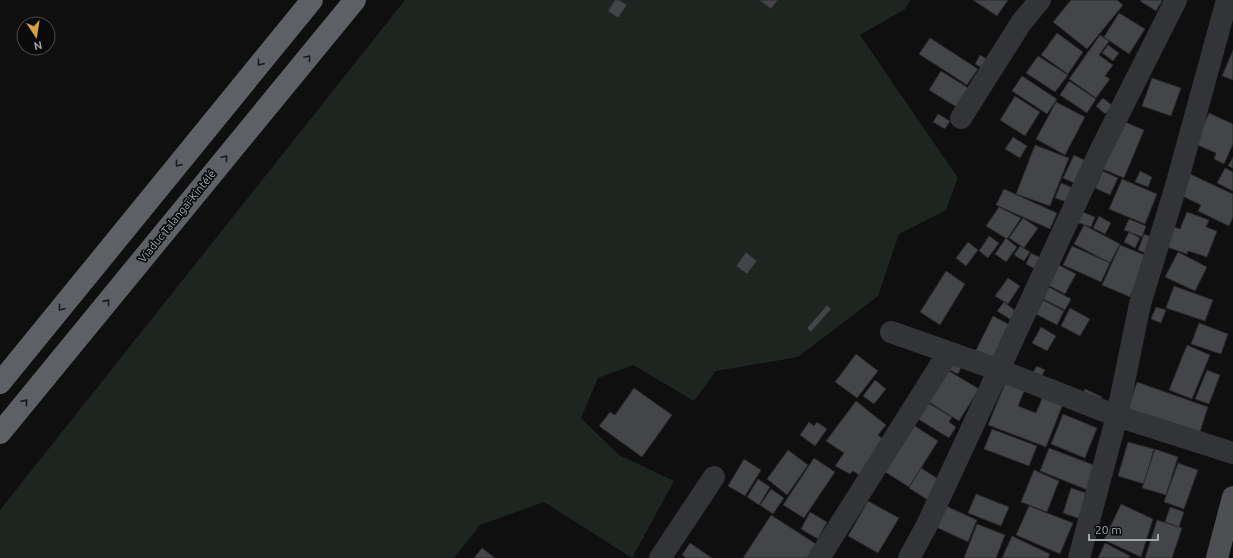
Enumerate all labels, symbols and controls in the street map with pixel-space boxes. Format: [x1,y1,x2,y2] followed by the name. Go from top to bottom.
[16,16,56,56] north arrow
[33,39,43,53] text: N
[303,55,310,62] one-way arrow
[258,58,265,65] one-way arrow
[220,155,227,163] one-way arrow
[176,159,183,166] one-way arrow
[136,167,218,265] street label: Viaduc Talangaï-Kintélé
[102,299,109,306] one-way arrow
[59,303,66,311] one-way arrow
[20,400,27,407] one-way arrow
[1089,516,1158,542] scale bar
[1095,523,1122,536] text: 20 m

